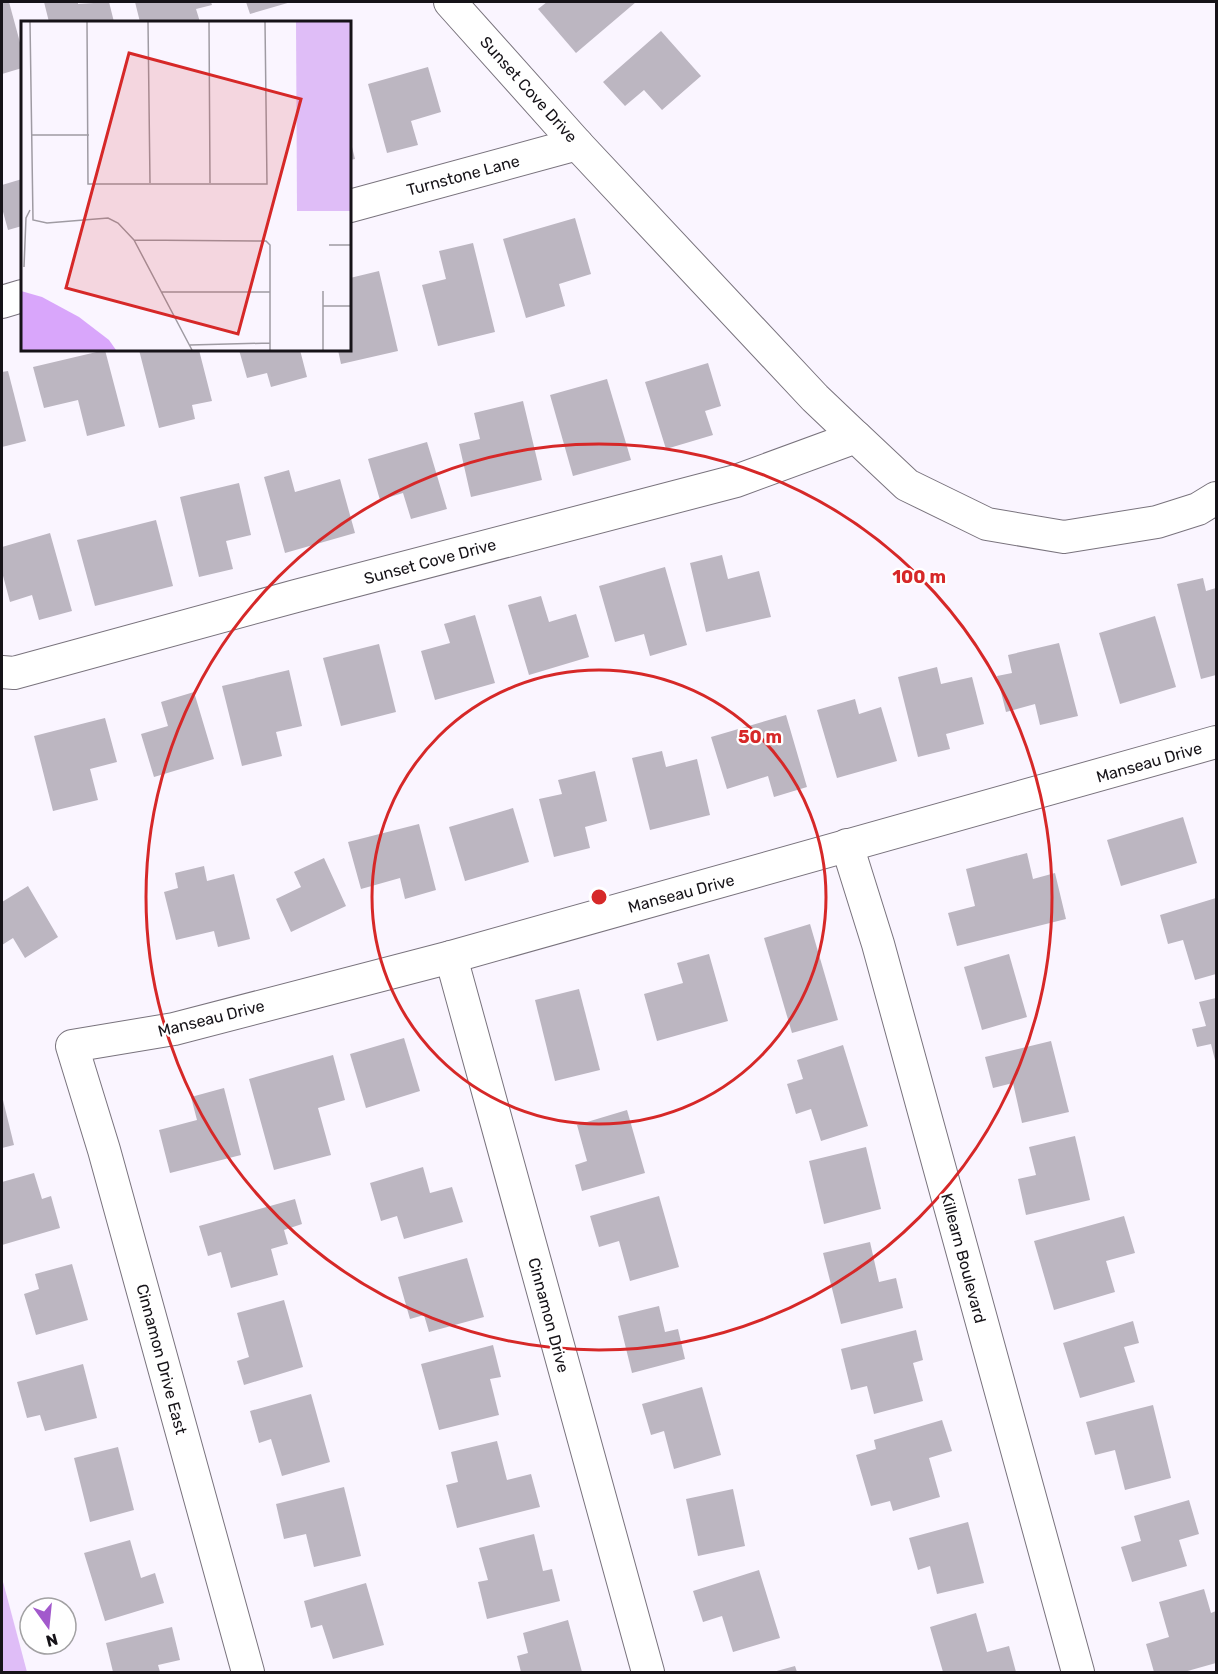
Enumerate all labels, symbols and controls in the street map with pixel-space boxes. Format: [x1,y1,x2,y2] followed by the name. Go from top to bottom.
[21,21,351,351] inset map
[476,32,581,146] street label: Sunset Cove Drive
[405,151,522,200] street label: Turnstone Lane
[362,535,498,588] street label: Sunset Cove Drive
[892,566,946,588] text: 100 m
[738,726,782,748] text: 50 m
[1094,738,1204,787] street label: Manseau Drive
[626,870,736,917] street label: Manseau Drive
[589,887,609,907] centre of rings
[156,996,266,1041] street label: Manseau Drive
[937,1191,990,1325] street label: Killearn Boulevard
[524,1256,573,1375] street label: Cinnamon Drive
[132,1282,191,1437] street label: Cinnamon Drive East
[18,1596,78,1656] north arrow
[44,1629,60,1651] text: N

